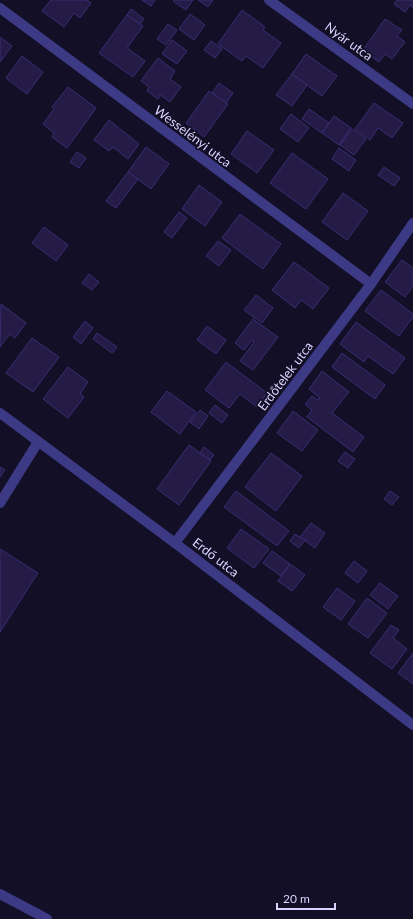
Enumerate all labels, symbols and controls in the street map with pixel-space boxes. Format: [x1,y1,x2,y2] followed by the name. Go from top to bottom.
[322,18,376,64] street label: Nyár utca
[151,102,235,170] street label: Wesselényi utca
[254,338,316,414] street label: Erdőtelek utca
[190,534,242,580] street label: Erdő utca
[277,885,335,911] scale bar
[283,891,310,906] text: 20 m

